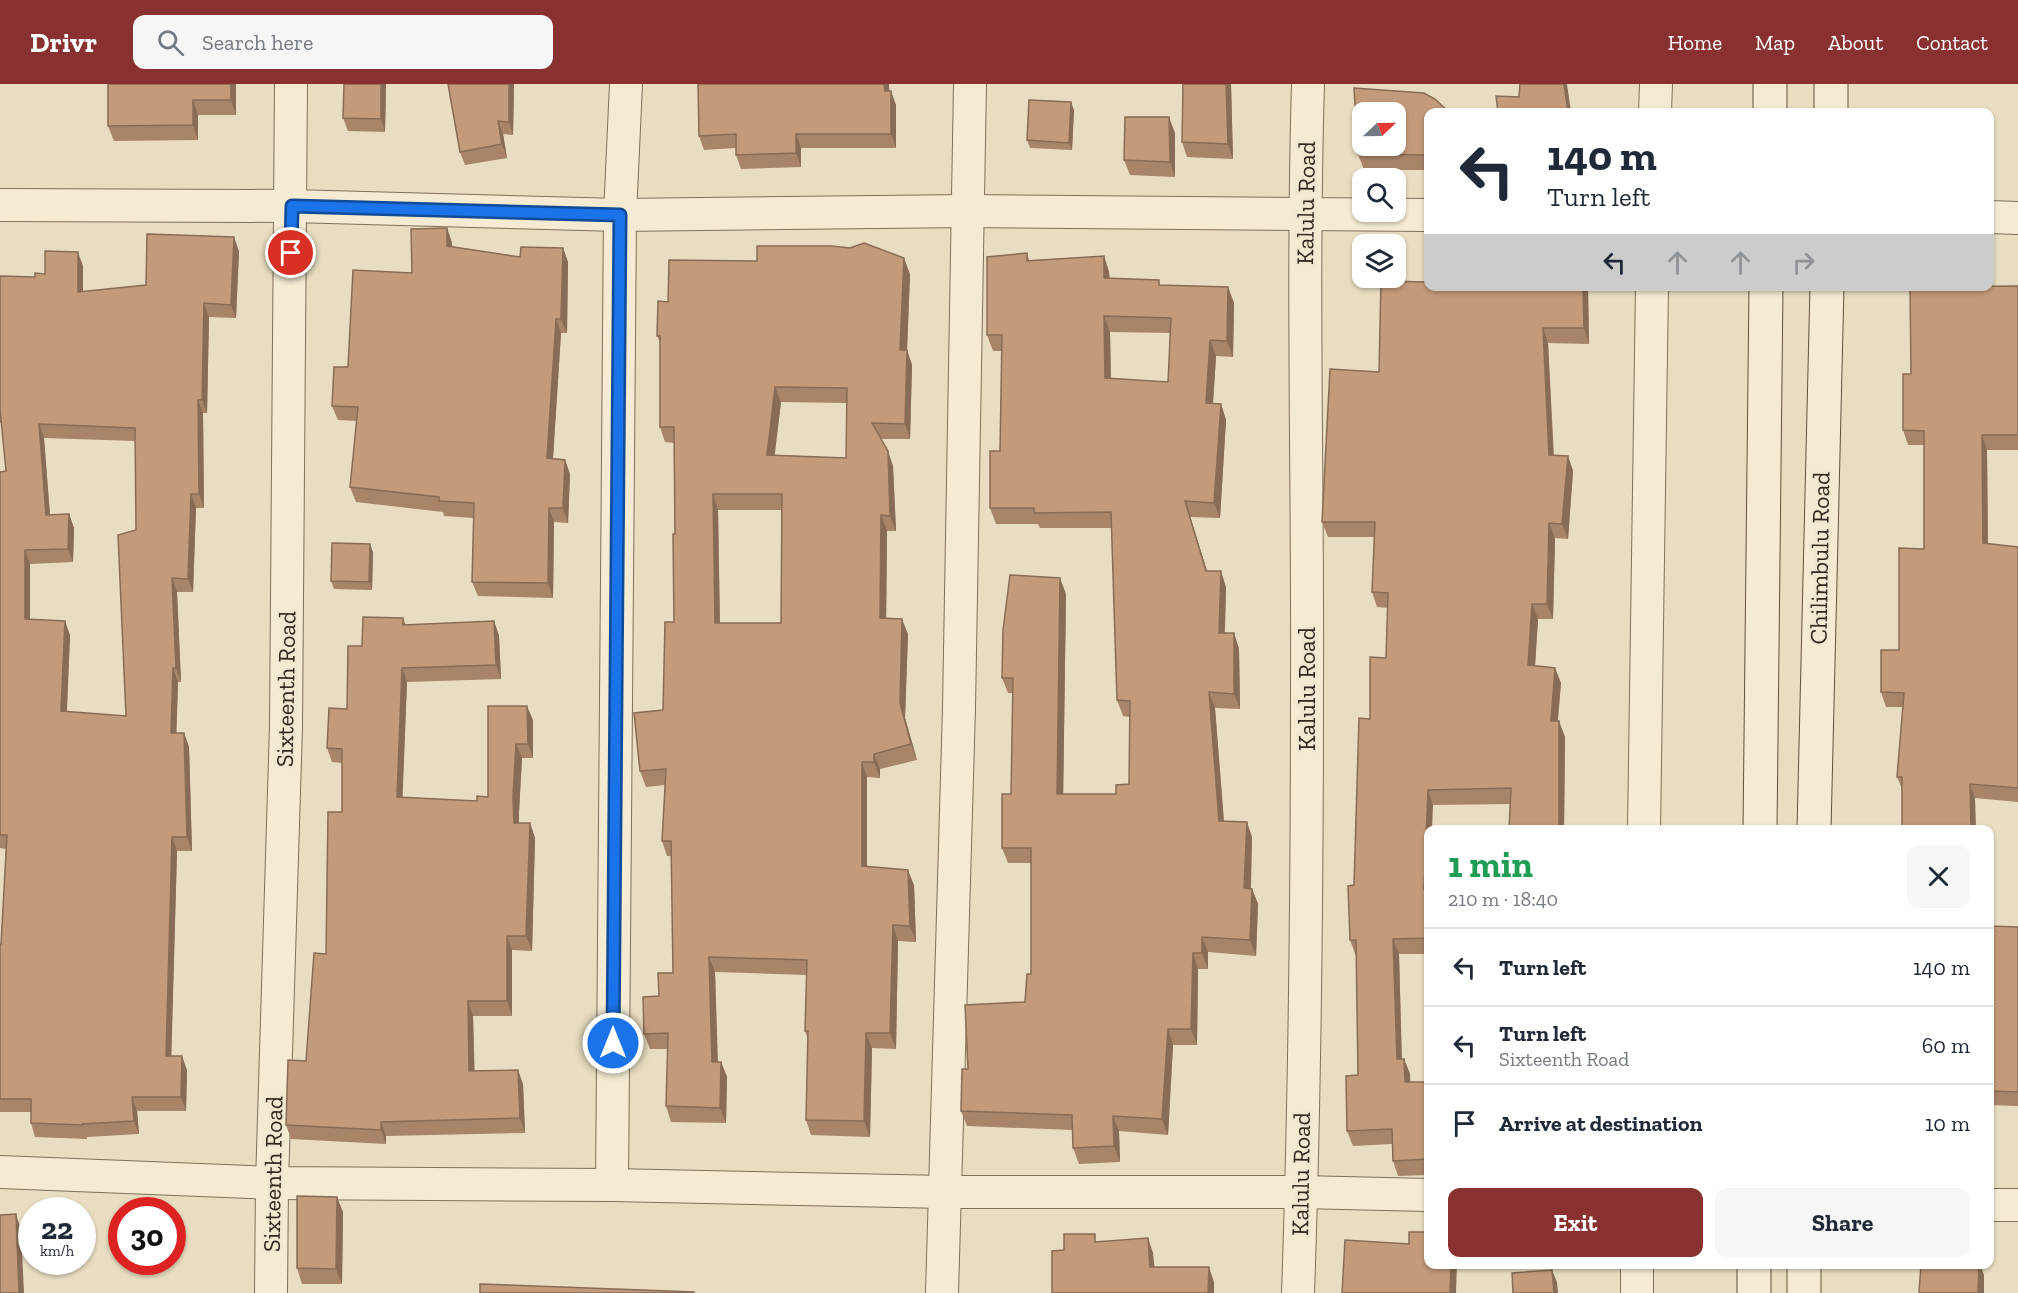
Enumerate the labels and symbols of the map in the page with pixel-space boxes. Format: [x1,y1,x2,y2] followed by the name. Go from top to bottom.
[1352,102,1406,156] north arrow
[1290,141,1321,265] street label: Kalulu Road
[265,227,316,278] pin
[1803,471,1836,645] street label: Chilimbulu Road
[270,611,301,767] street label: Sixteenth Road
[1292,627,1321,751] street label: Kalulu Road
[581,1011,645,1075] position arrow
[257,1096,288,1252] street label: Sixteenth Road
[1285,1112,1316,1236] street label: Kalulu Road
[108,1197,186,1275] speed limit sign: 30

